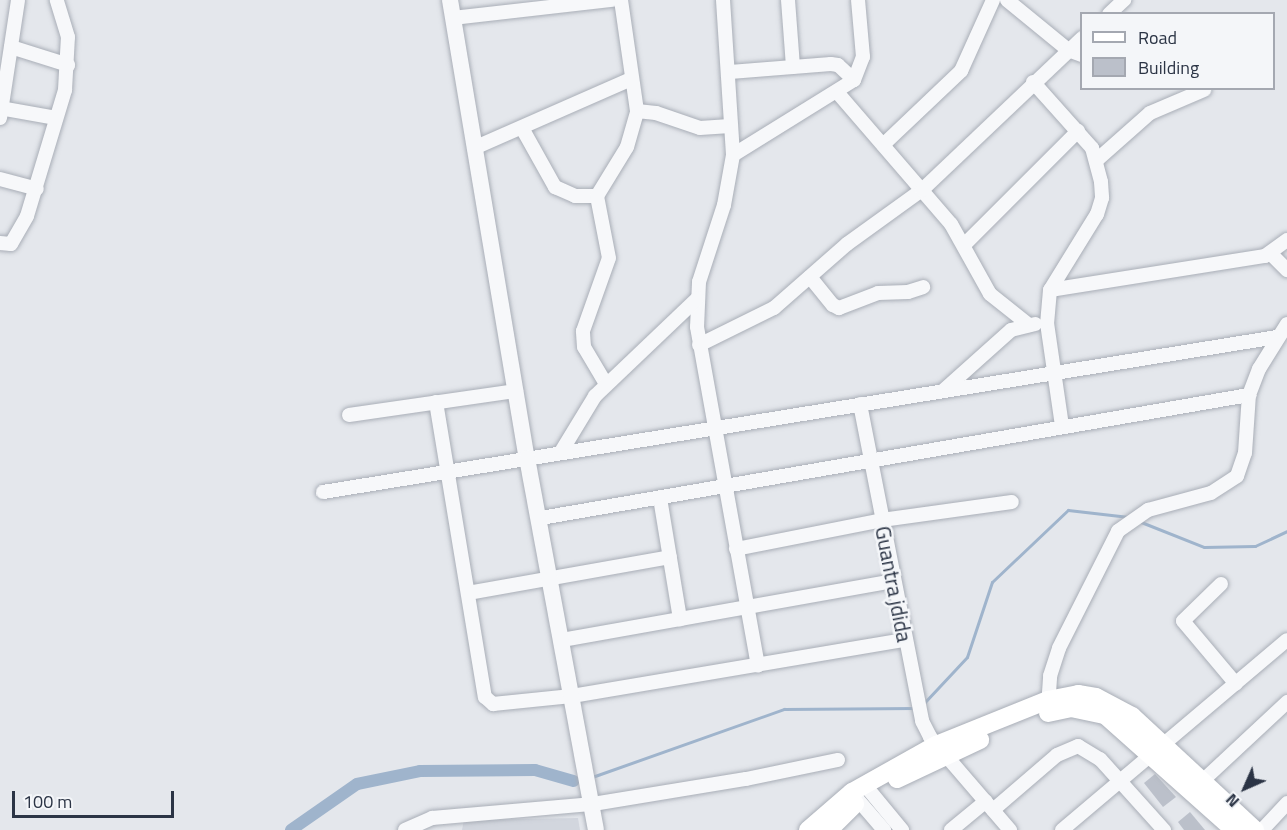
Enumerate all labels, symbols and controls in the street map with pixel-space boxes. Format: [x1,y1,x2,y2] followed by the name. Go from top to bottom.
[1080,12,1275,90] legend
[1138,24,1177,51] text: Road
[1138,54,1199,81] text: Building
[870,524,918,644] street label: Guantra jdida
[1215,758,1275,818] north arrow
[15,779,177,817] scale bar
[23,788,72,815] text: 100 m
[1220,788,1245,813] text: N

